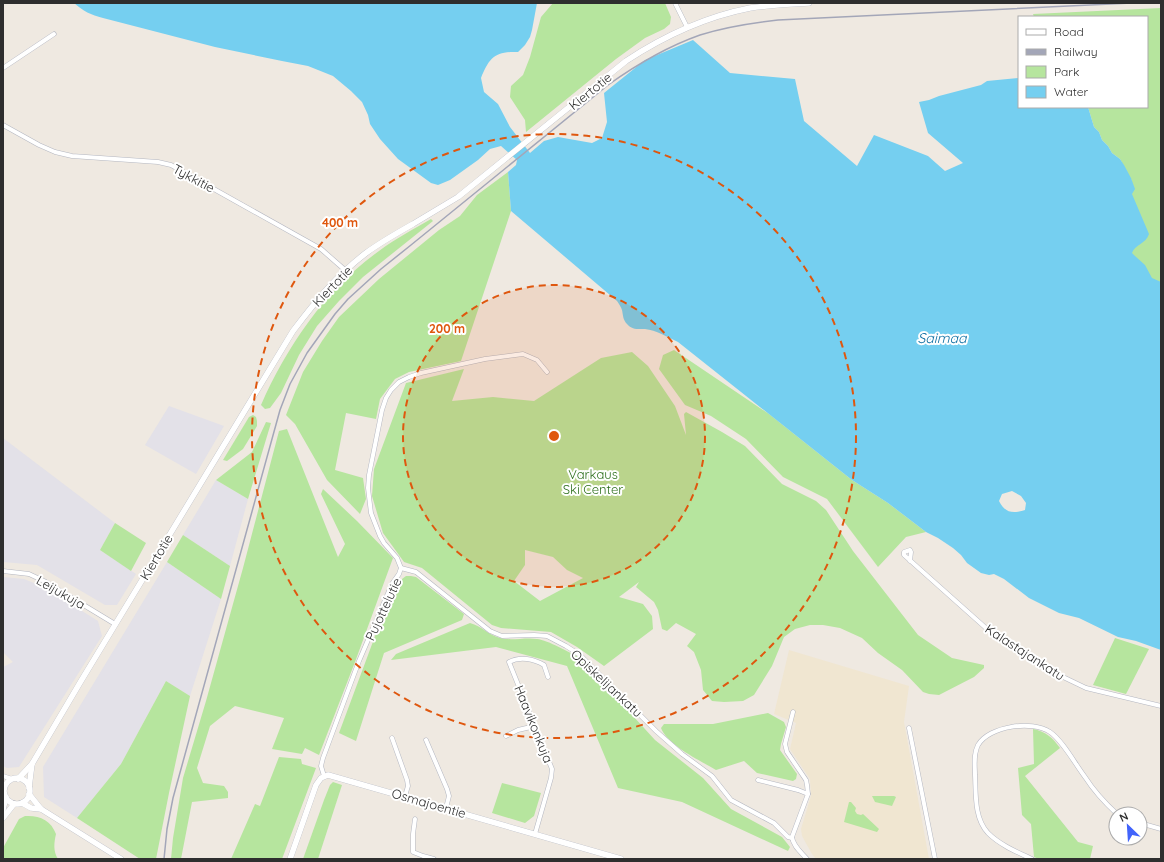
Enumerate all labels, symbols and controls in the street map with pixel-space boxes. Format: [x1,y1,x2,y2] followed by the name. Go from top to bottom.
[1018,16,1148,108] legend
[1054,24,1084,39] text: Road
[1054,44,1098,59] text: Railway
[1054,64,1079,79] text: Park
[565,69,615,113] street label: Kiertotie
[1054,84,1089,99] text: Water
[170,160,218,196] street label: Tykkitie
[322,215,358,230] text: 400 m
[309,262,355,310] street label: Kiertotie
[429,321,465,336] text: 200 m
[917,329,968,347] water label: Saimaa
[547,429,561,443] centre of rings
[563,466,623,497] park label: Varkaus Ski Center
[136,531,176,583] street label: Kiertotie
[34,572,88,612] street label: Leijukuja
[362,575,404,643] street label: Pujottelutie
[982,620,1068,684] street label: Kalastajankatu
[568,646,646,720] street label: Opiskelijankatu
[511,683,557,765] street label: Haavikonkuja
[390,785,468,821] street label: Osmajoentie
[1108,806,1148,846] north arrow
[1117,809,1130,825] text: N

